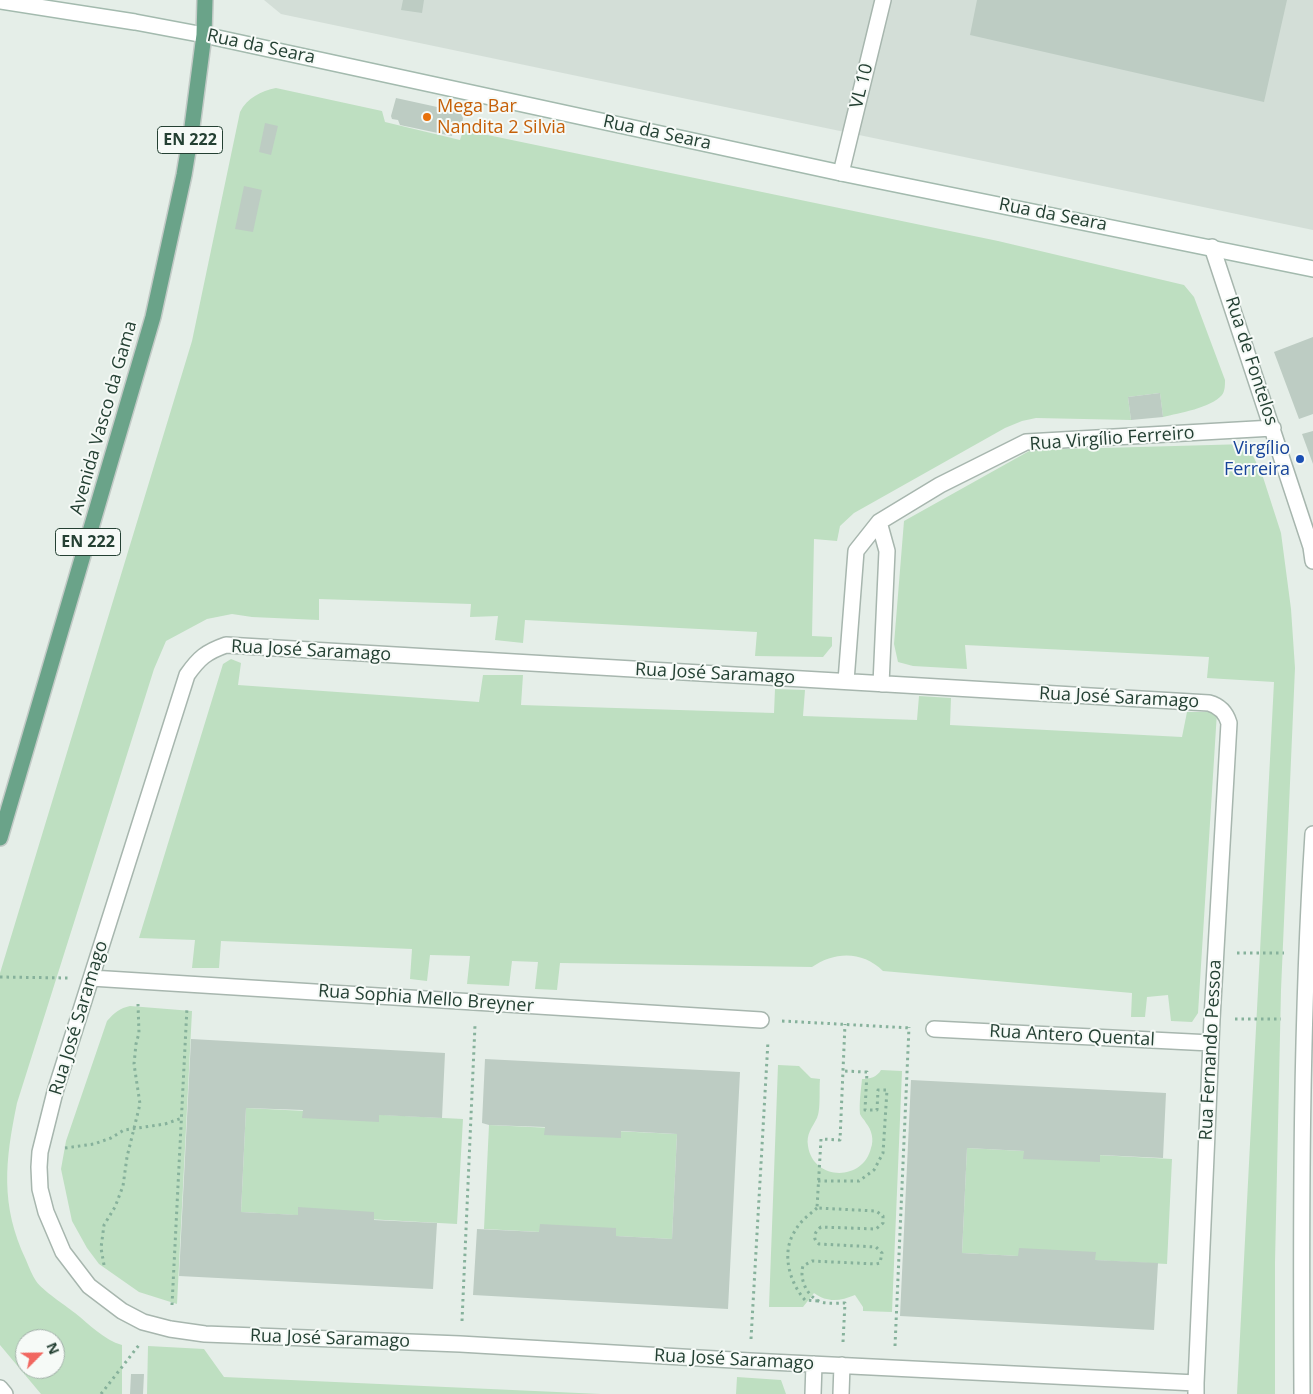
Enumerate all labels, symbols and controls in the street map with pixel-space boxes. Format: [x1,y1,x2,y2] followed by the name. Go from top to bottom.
[205,25,317,69] street label: Rua da Seara
[846,61,878,111] street label: VL 10
[437,96,566,138] place label: Mega Bar Nandita 2 Silvia
[421,111,433,123] marker: Mega Bar Nandita 2 Silvia
[601,111,713,155] street label: Rua da Seara
[158,126,222,154] road number: EN 222
[997,194,1109,236] street label: Rua da Seara
[1220,294,1282,428] street label: Rua de Fontelos
[66,319,142,517] street label: Avenida Vasco da Gama
[1029,422,1195,456] street label: Rua Virgílio Ferreiro
[1224,438,1290,480] place label: Virgílio Ferreira
[1294,453,1306,465] marker: Virgílio Ferreira
[56,528,120,556] road number: EN 222
[230,636,392,666] street label: Rua José Saramago
[634,659,796,689] street label: Rua José Saramago
[1038,683,1200,713] street label: Rua José Saramago
[45,938,113,1098] street label: Rua José Saramago
[1195,959,1227,1141] street label: Rua Fernando Pessoa
[317,981,535,1017] street label: Rua Sophia Mello Breyner
[989,1021,1155,1051] street label: Rua Antero Quental
[249,1325,411,1353] street label: Rua José Saramago
[15,1329,65,1379] north arrow
[42,1339,64,1357] text: N
[653,1345,815,1375] street label: Rua José Saramago

